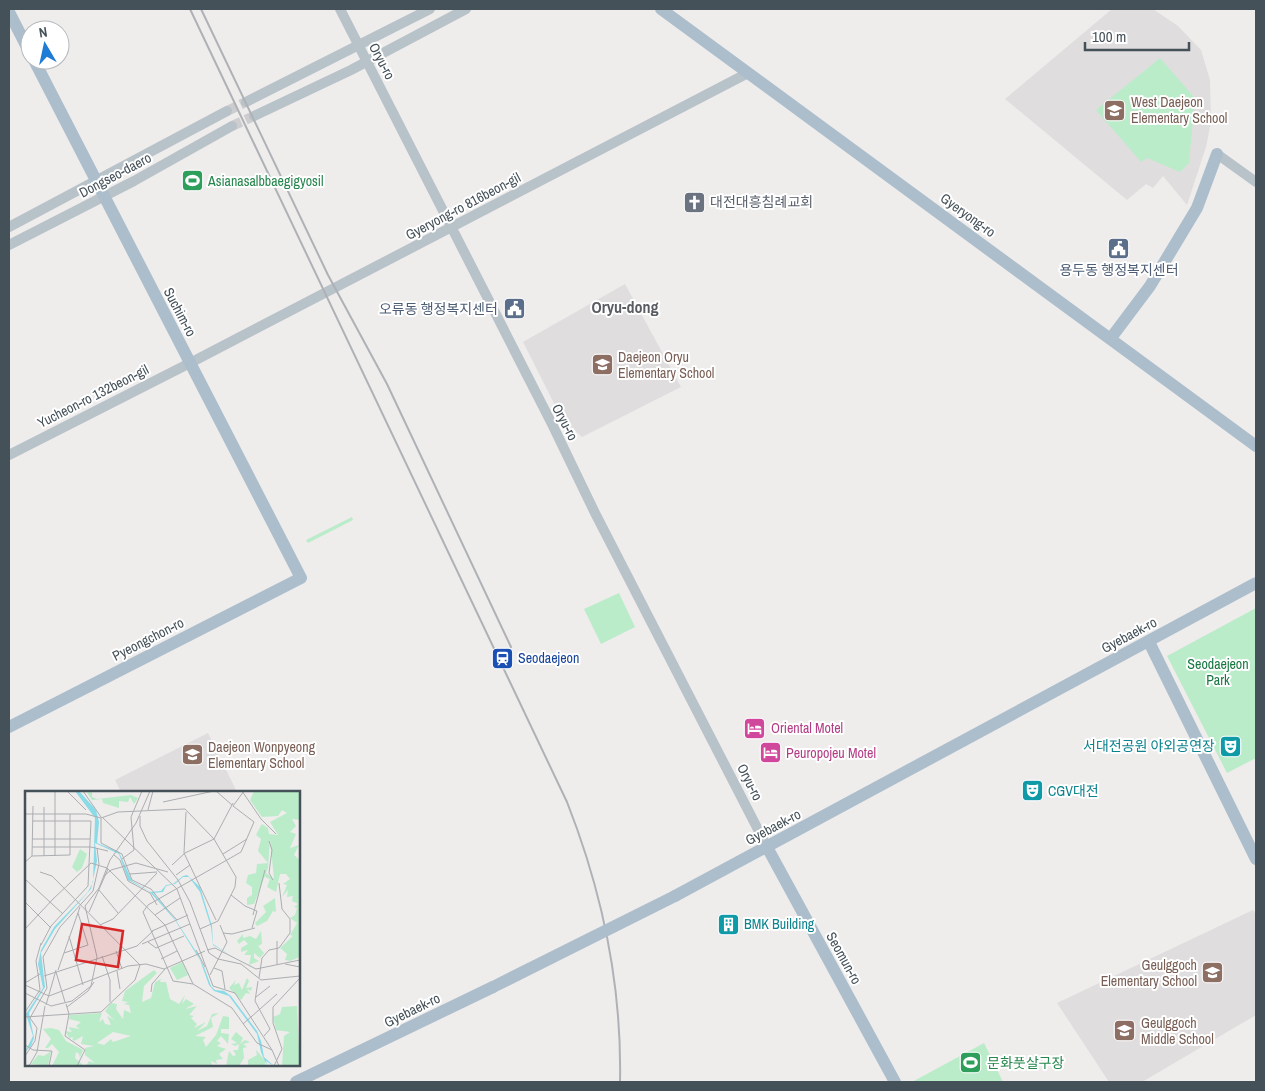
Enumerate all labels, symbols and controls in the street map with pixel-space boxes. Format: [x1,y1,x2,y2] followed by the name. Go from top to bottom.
[20,20,70,70] north arrow
[1085,20,1189,52] scale bar
[37,23,48,42] text: N
[1092,26,1126,47] text: 100 m
[365,40,399,82] street label: Oryu-ro
[1131,93,1227,127] place label: West Daejeon Elementary School
[1103,98,1127,122] school or university icon: West Daejeon Elementary School
[76,148,154,202] street label: Dongseo-daero
[402,168,524,244] street label: Gyeryong-ro 816beon-gil
[180,169,204,193] sports icon: Asianasalbbaegigyosil
[207,172,324,190] place label: Asianasalbbaegigyosil
[937,189,999,241] street label: Gyeryong-ro
[682,190,706,214] church icon: 대전대흥침례교회
[710,193,813,211] place label: 대전대흥침례교회
[1107,236,1131,260] public building icon: 용두동 행정복지센터
[1059,261,1179,279] place label: 용두동 행정복지센터
[160,284,200,340] street label: Suchim-ro
[591,296,659,318] district label: Oryu-dong
[502,297,526,321] public building icon: 오류동 행정복지센터
[379,300,498,318] place label: 오류동 행정복지센터
[618,348,714,382] place label: Daejeon Oryu Elementary School
[590,353,614,377] school or university icon: Daejeon Oryu Elementary School
[34,360,152,432] street label: Yucheon-ro 132beon-gil
[548,401,582,443] street label: Oryu-ro
[109,613,187,665] street label: Pyeongchon-ro
[1098,613,1160,657] street label: Gyebaek-ro
[490,646,514,670] station icon: Seodaejeon
[518,649,579,667] place label: Seodaejeon
[1187,655,1249,689] park label: Seodaejeon Park
[743,716,767,740] hotel icon: Oriental Motel
[771,719,843,737] place label: Oriental Motel
[1219,734,1243,758] theatre icon: 서대전공원 야외공연장
[1083,737,1215,755] place label: 서대전공원 야외공연장
[208,738,316,772] place label: Daejeon Wonpyeong Elementary School
[758,741,782,765] hotel icon: Peuropojeu Motel
[180,743,204,767] school or university icon: Daejeon Wonpyeong Elementary School
[786,744,876,762] place label: Peuropojeu Motel
[733,761,767,803] street label: Oryu-ro
[1020,779,1044,803] theatre icon: CGV대전
[1048,782,1099,800] place label: CGV대전
[25,791,300,1066] inset map
[742,805,804,849] street label: Gyebaek-ro
[716,912,740,936] building icon: BMK Building
[744,915,815,933] place label: BMK Building
[822,929,866,987] street label: Seomun-ro
[1101,956,1197,990] place label: Geulggoch Elementary School
[1201,961,1225,985] school or university icon: Geulggoch Elementary School
[381,989,443,1031] street label: Gyebaek-ro
[1141,1014,1214,1048] place label: Geulggoch Middle School
[1113,1019,1137,1043] school or university icon: Geulggoch Middle School
[959,1051,983,1075] sports icon: 문화풋살구장
[987,1054,1064,1072] place label: 문화풋살구장

